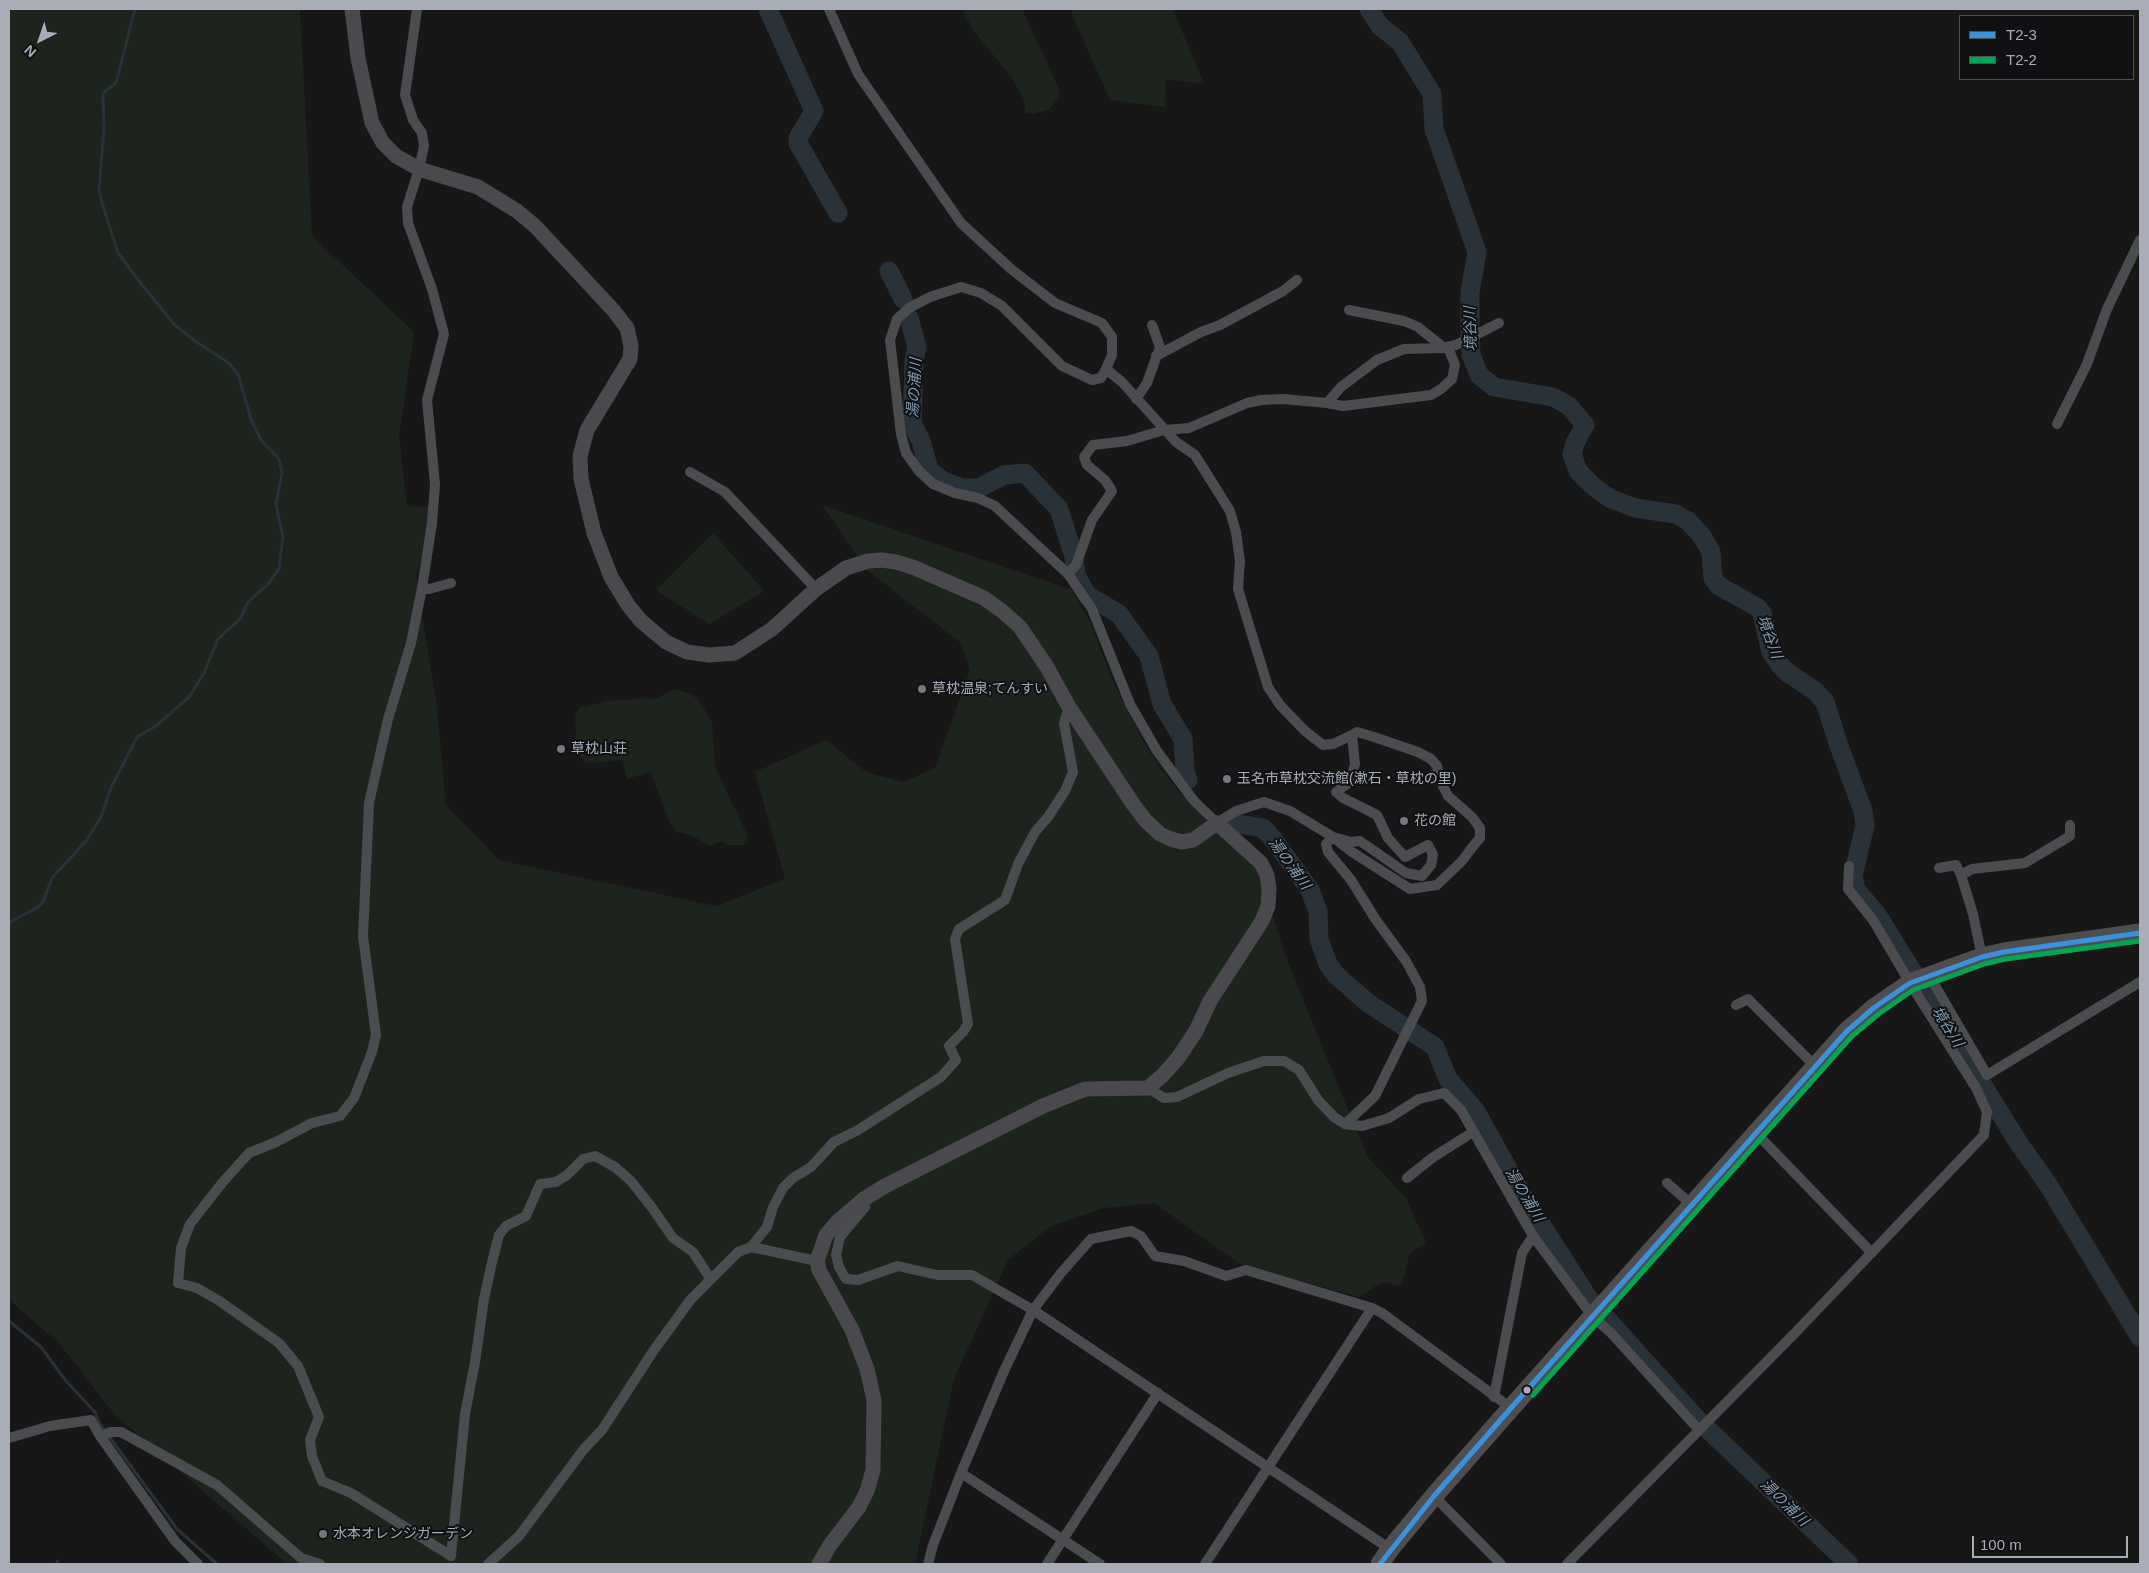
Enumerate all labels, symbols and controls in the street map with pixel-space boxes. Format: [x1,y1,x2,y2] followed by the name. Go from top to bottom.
[15,15,65,65] north arrow
[1959,15,2134,80] legend
[2006,26,2037,43] text: T2-3
[21,42,39,61] text: N
[2006,51,2037,68] text: T2-2
[1461,306,1481,352] water label: 境谷川
[904,358,926,418] water label: 湯の浦川
[1753,613,1785,661] water label: 境谷川
[932,681,1048,697] place label: 草枕温泉;てんすい
[916,683,928,695] marker: 草枕温泉;てんすい
[571,741,627,757] place label: 草枕山荘
[555,743,567,755] marker: 草枕山荘
[1237,771,1456,787] place label: 玉名市草枕交流館(漱石・草枕の里)
[1221,773,1233,785] marker: 玉名市草枕交流館(漱石・草枕の里)
[1414,813,1456,829] place label: 花の館
[1398,815,1410,827] marker: 花の館
[1264,834,1314,894] water label: 湯の浦川
[1927,1003,1967,1051] water label: 境谷川
[1501,1165,1547,1225] water label: 湯の浦川
[1522,1385,1532,1395] unlabelled marker
[1756,1476,1812,1530] water label: 湯の浦川
[333,1526,473,1542] place label: 水本オレンジガーデン
[1974,1526,2130,1558] scale bar
[317,1528,329,1540] marker: 水本オレンジガーデン
[1980,1536,2022,1553] text: 100 m

